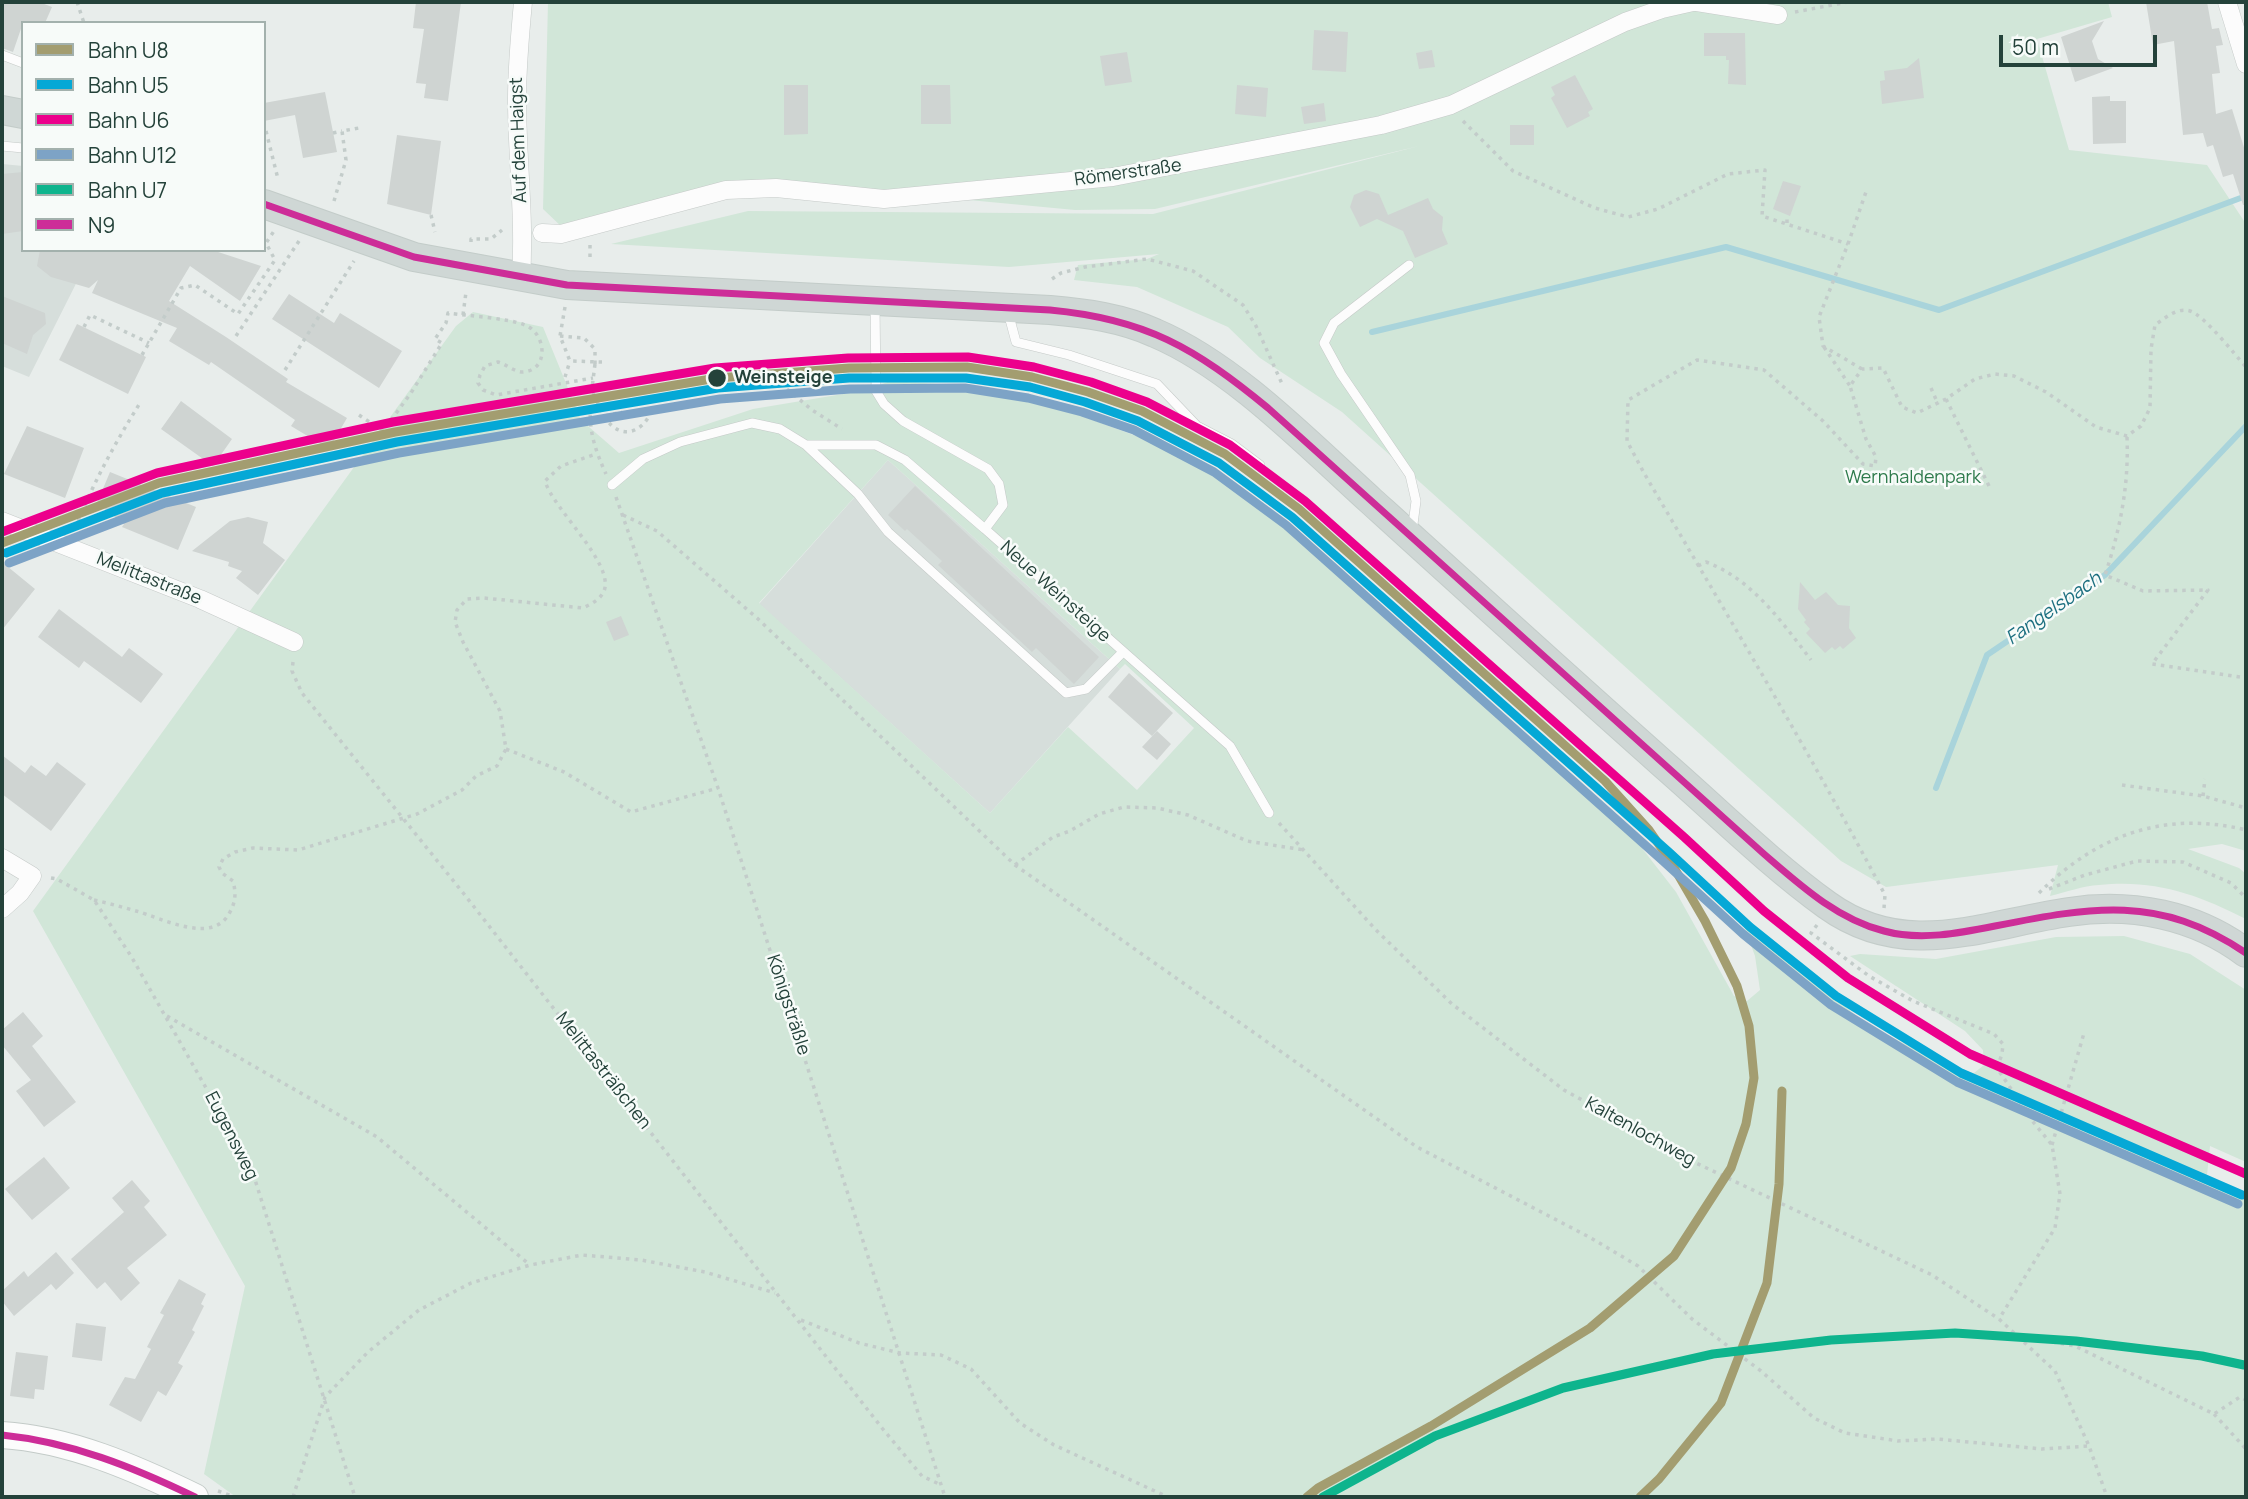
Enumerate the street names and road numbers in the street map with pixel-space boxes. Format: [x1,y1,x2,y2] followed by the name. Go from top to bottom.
[506,77,532,203] street label: Auf dem Haigst
[1073,155,1183,191] street label: Römerstraße
[995,537,1115,647] street label: Neue Weinsteige
[93,548,205,610] street label: Melittastraße
[762,952,814,1058] street label: Königsträßle
[551,1008,655,1134] street label: Melittasträßchen
[200,1088,262,1184] street label: Eugensweg
[1581,1093,1699,1171] street label: Kaltenlochweg

